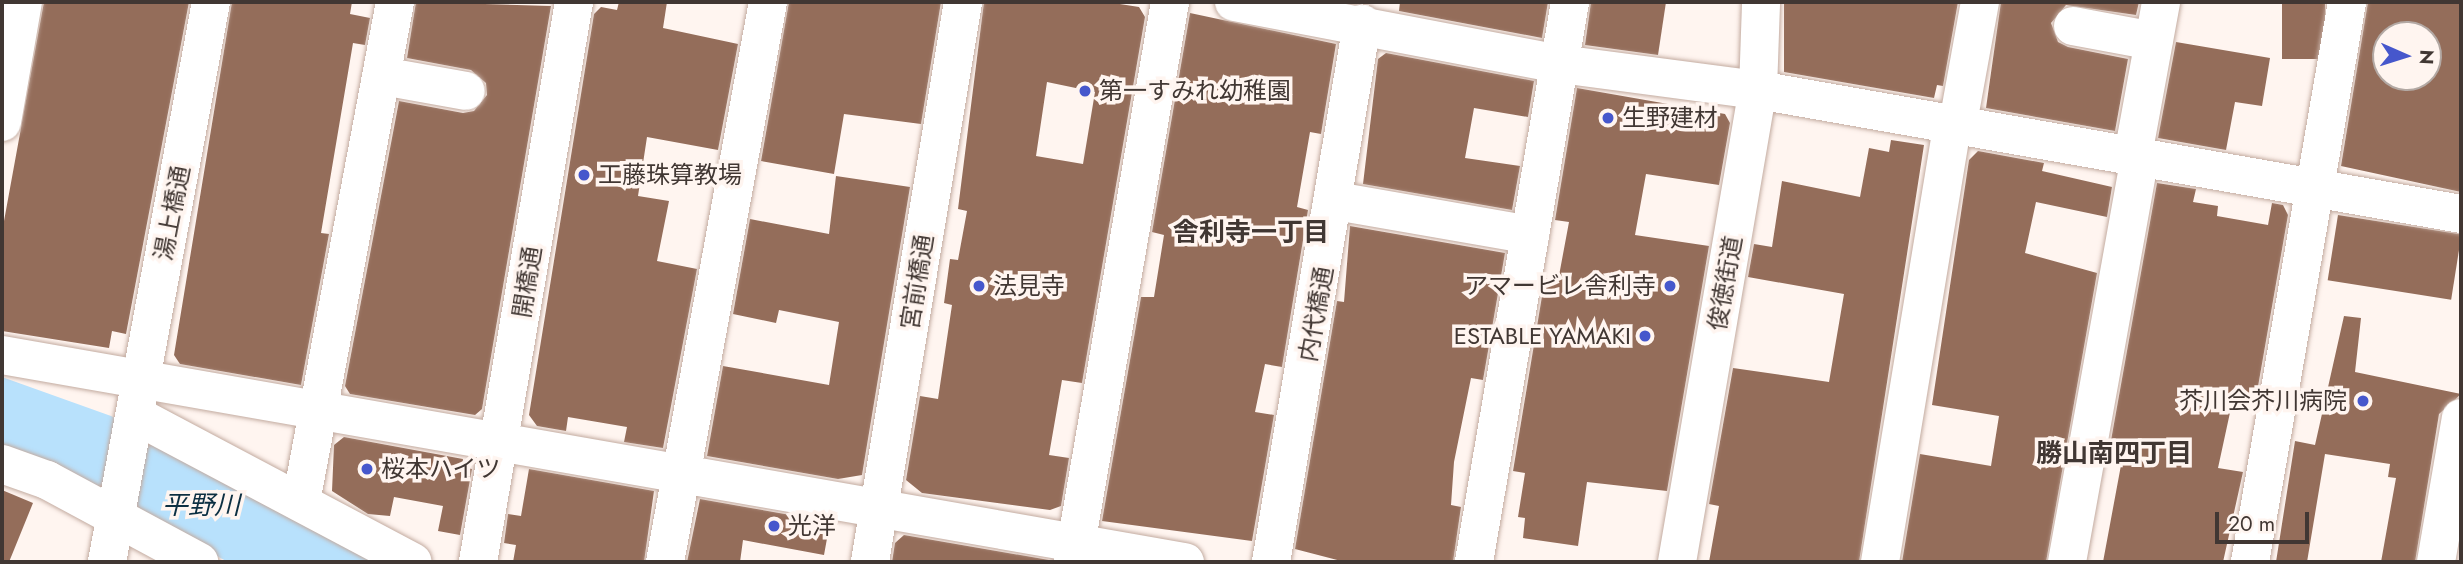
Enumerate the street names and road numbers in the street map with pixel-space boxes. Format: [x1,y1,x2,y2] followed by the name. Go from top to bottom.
[149,163,195,263] street label: 湯上橋通
[895,232,939,332] street label: 宮前橋通
[1702,233,1748,333] street label: 俊徳街道
[507,244,547,320] street label: 開橋通
[1293,264,1339,364] street label: 内代橋通

